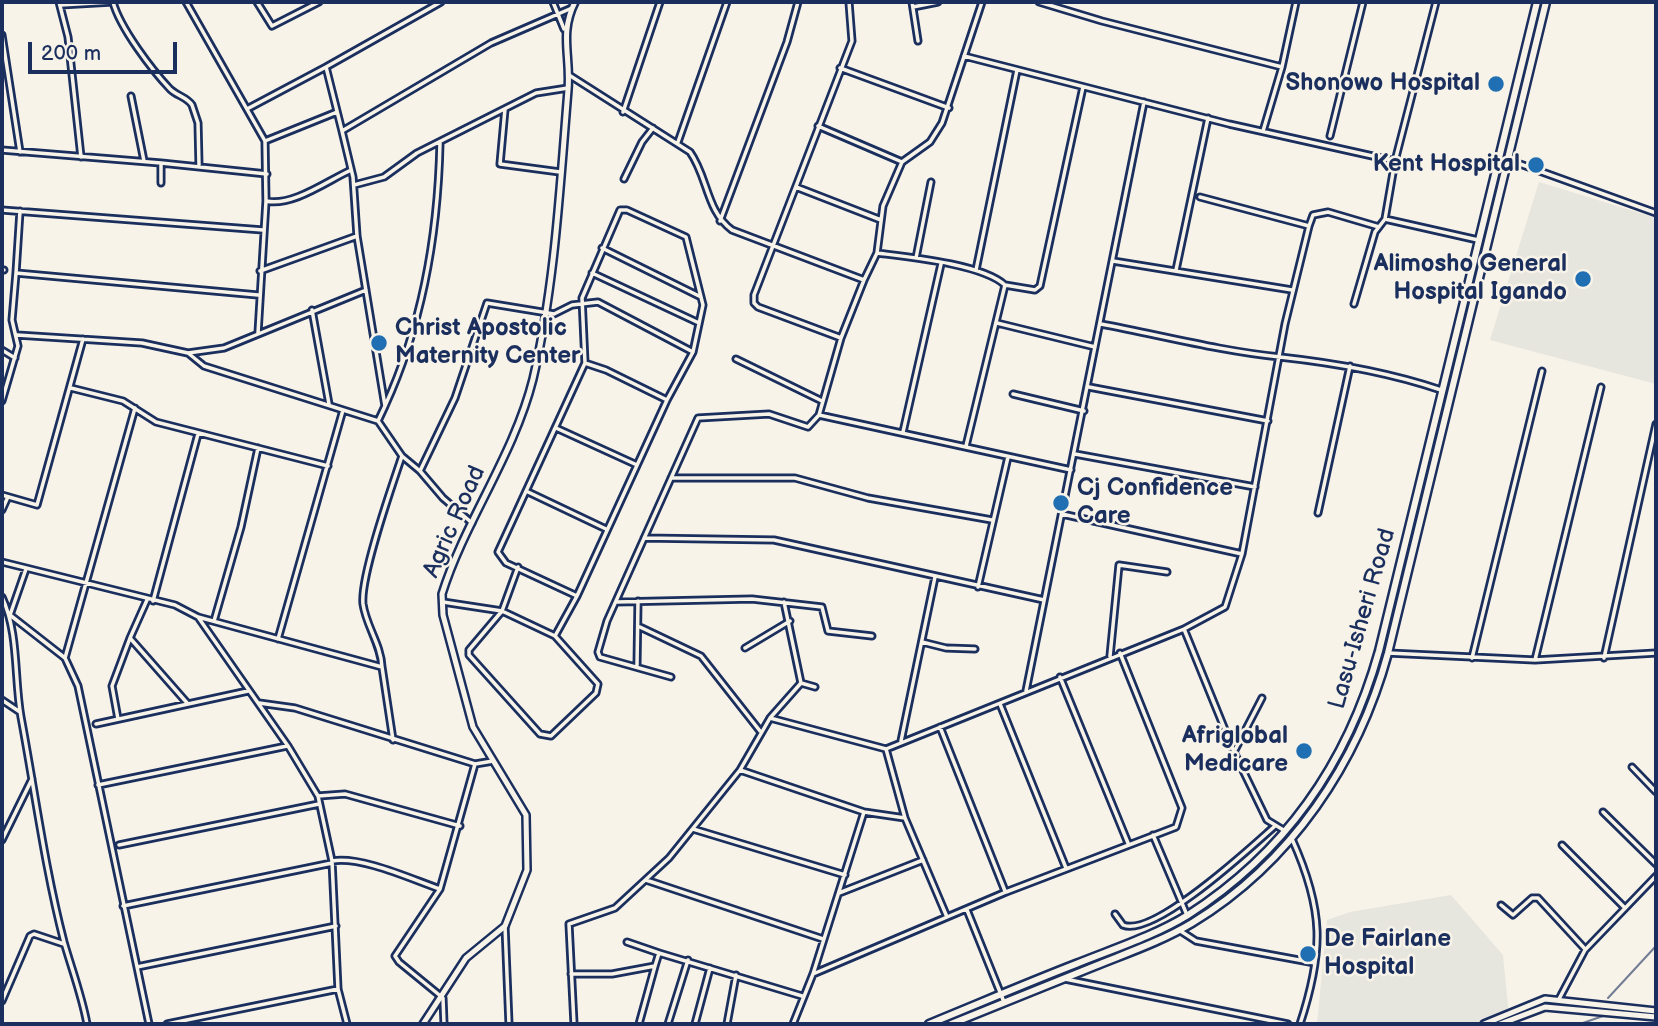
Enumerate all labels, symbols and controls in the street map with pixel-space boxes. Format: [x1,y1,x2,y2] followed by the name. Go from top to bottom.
[32,28,180,72] scale bar
[41,41,101,66] text: 200 m
[1286,70,1480,98] place label: Shonowo Hospital
[1486,74,1506,94] marker: Shonowo Hospital
[1373,151,1520,179] place label: Kent Hospital
[1526,155,1546,175] marker: Kent Hospital
[1374,251,1567,307] place label: Alimosho General Hospital Igando
[1573,269,1593,289] marker: Alimosho General Hospital Igando
[395,315,581,371] place label: Christ Apostolic Maternity Center
[369,333,389,353] marker: Christ Apostolic Maternity Center
[418,462,492,582] street label: Agric Road
[1077,475,1233,531] place label: Cj Confidence Care
[1051,493,1071,513] marker: Cj Confidence Care
[1323,525,1403,713] street label: Lasu-Isheri Road
[1182,723,1288,779] place label: Afriglobal Medicare
[1294,741,1314,761] marker: Afriglobal Medicare
[1324,926,1451,982] place label: De Fairlane Hospital
[1298,944,1318,964] marker: De Fairlane Hospital

